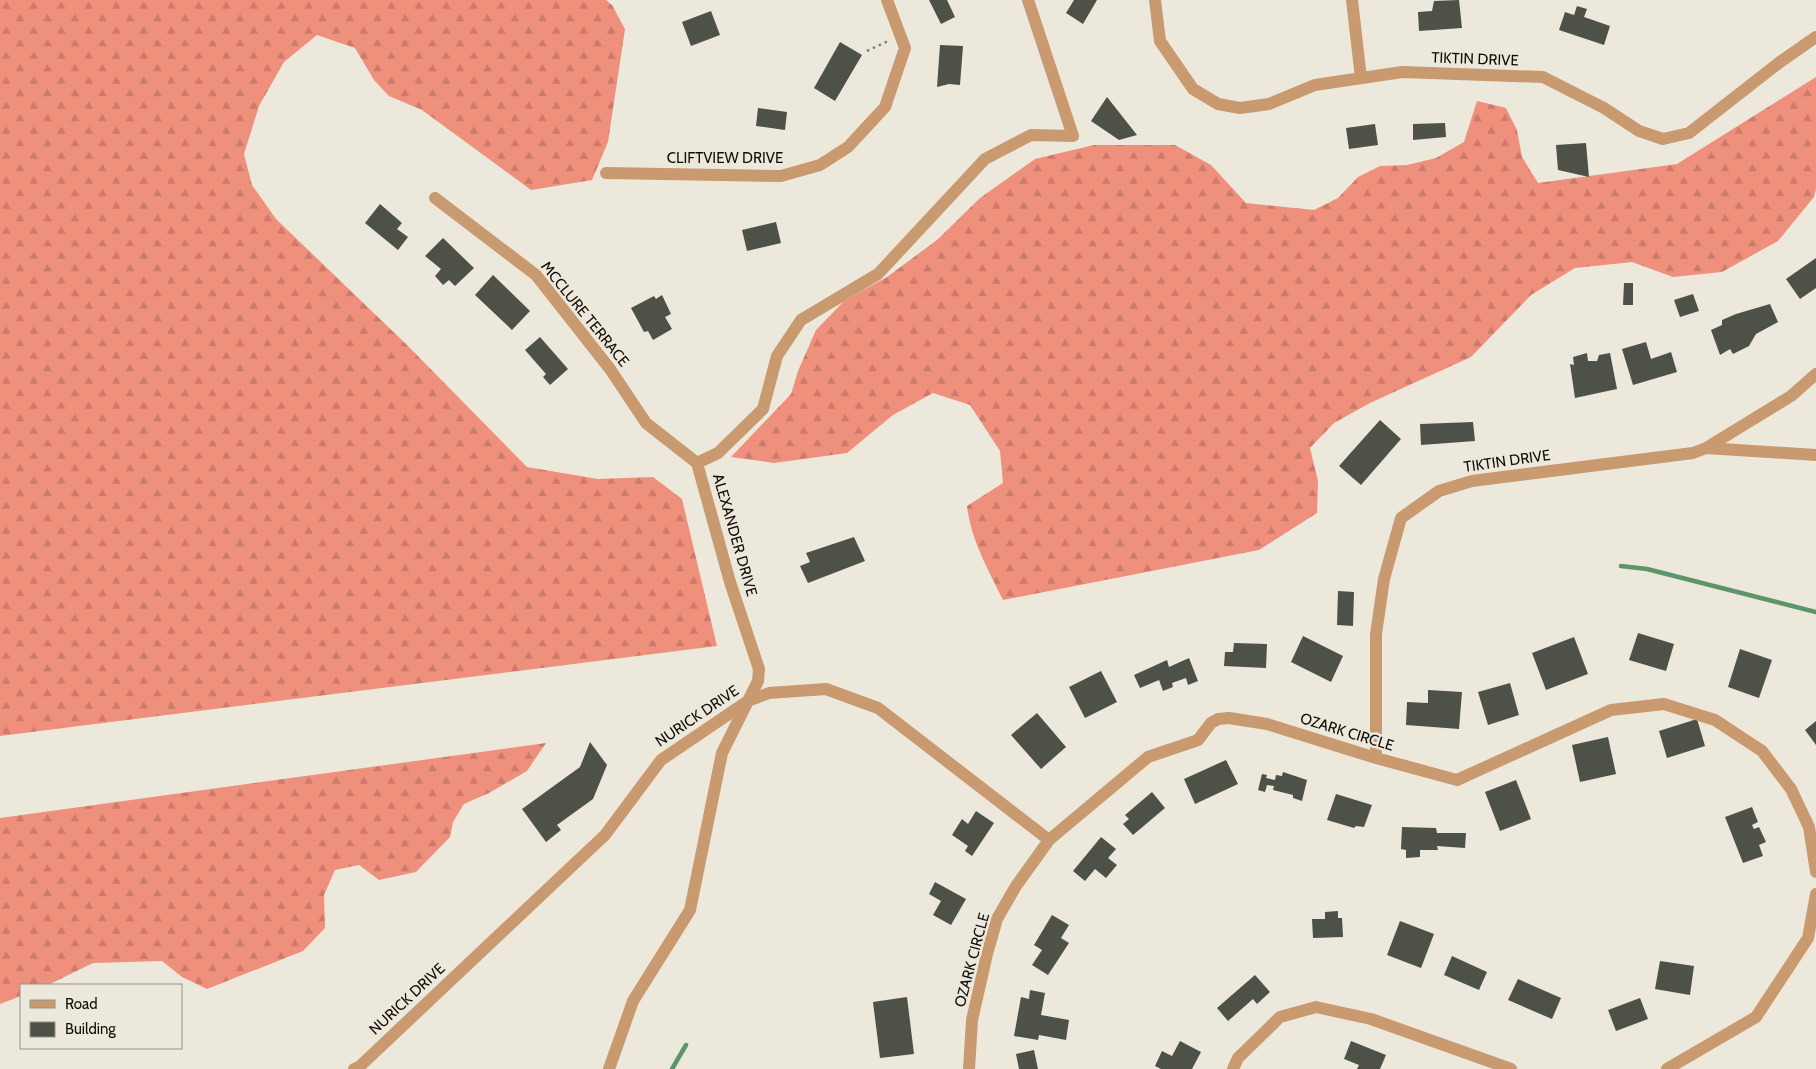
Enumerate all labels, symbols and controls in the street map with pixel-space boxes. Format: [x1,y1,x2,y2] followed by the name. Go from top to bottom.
[1431,48,1519,70] street label: TIKTIN DRIVE
[667,149,783,167] street label: CLIFTVIEW DRIVE
[537,258,633,370] street label: MCCLURE TERRACE
[1463,446,1551,476] street label: TIKTIN DRIVE
[709,472,761,598] street label: ALEXANDER DRIVE
[652,682,742,750] street label: NURICK DRIVE
[1298,709,1396,755] street label: OZARK CIRCLE
[951,911,993,1009] street label: OZARK CIRCLE
[366,959,448,1039] street label: NURICK DRIVE
[20,984,182,1049] legend
[65,995,98,1013] text: Road
[65,1020,116,1038] text: Building

